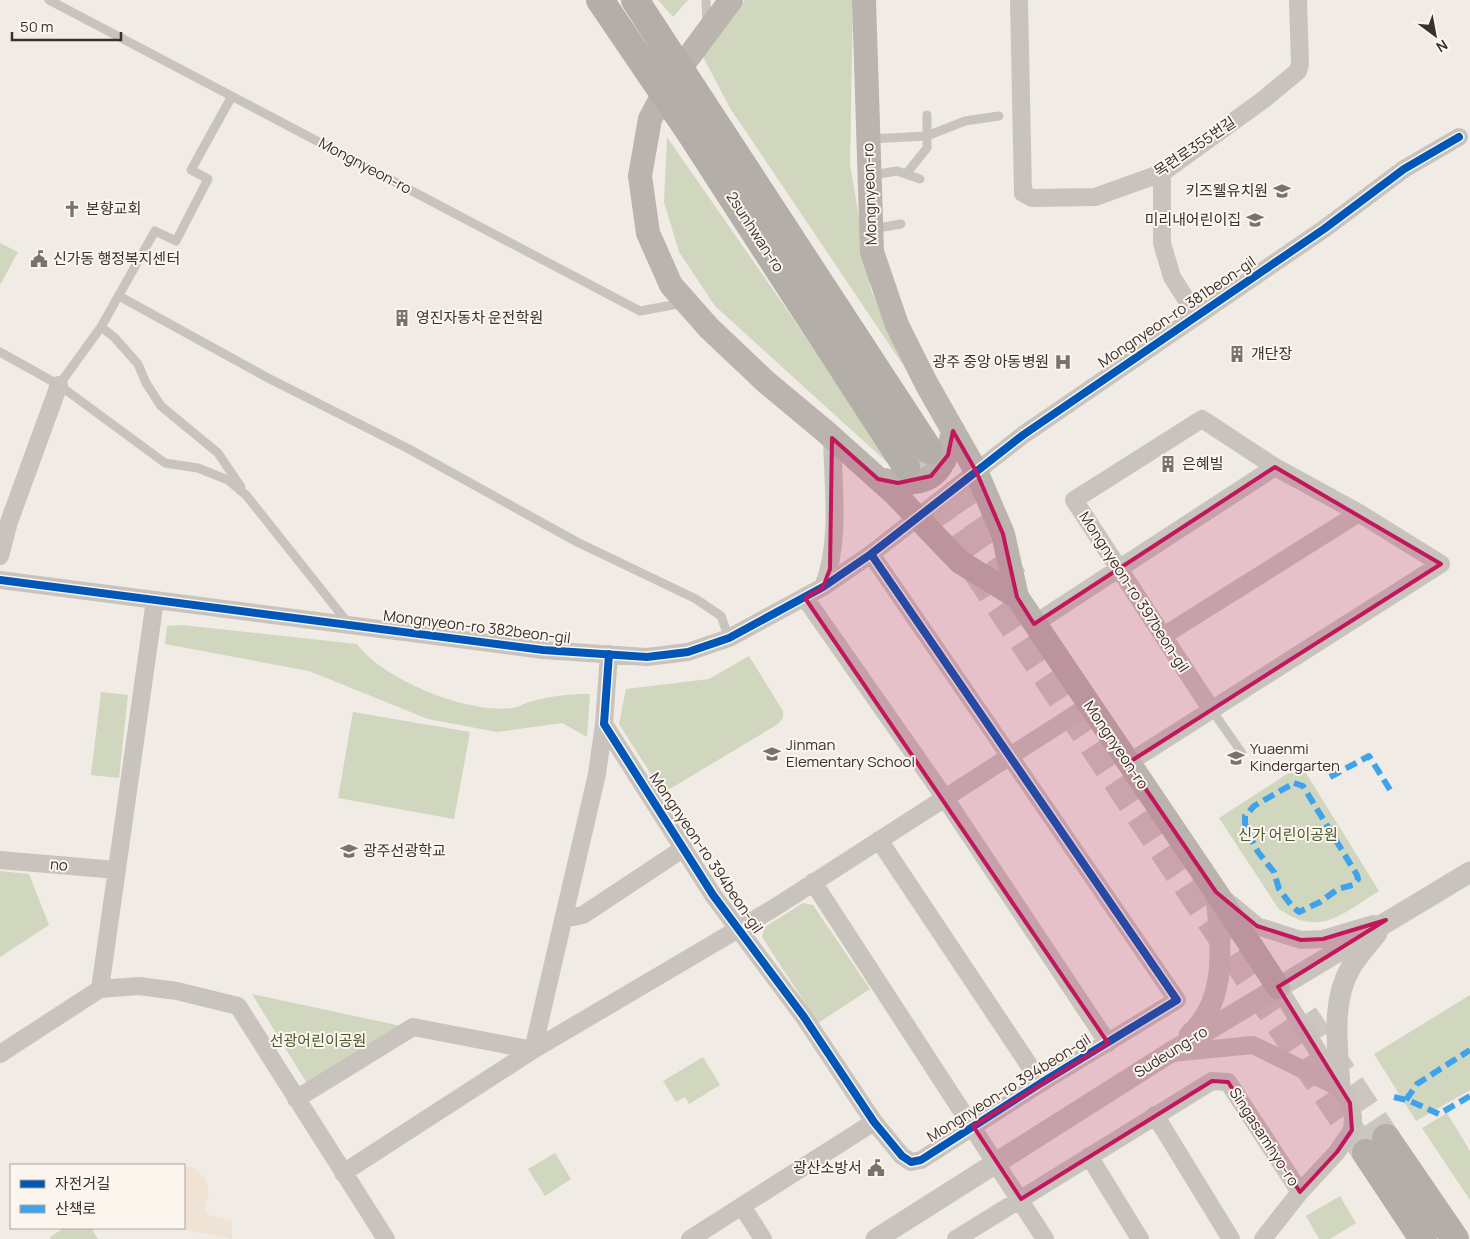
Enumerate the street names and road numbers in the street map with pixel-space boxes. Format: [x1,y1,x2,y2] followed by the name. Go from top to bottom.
[1150,111,1240,182] street label: 목련로355번길
[315,132,416,199] street label: Mongnyeon-ro
[857,142,882,246] street label: Mongnyeon-ro
[722,187,789,276] street label: 2sunhwan-ro
[1094,251,1260,372] street label: Mongnyeon-ro 381beon-gil
[1074,507,1194,676] street label: Mongnyeon-ro 397beon-gil
[382,605,572,648] street label: Mongnyeon-ro 382beon-gil
[1079,696,1154,793] street label: Mongnyeon-ro
[645,768,768,937] street label: Mongnyeon-ro 394beon-gil
[49,853,69,876] street label: no
[1130,1021,1212,1082] street label: Sudeung-ro
[923,1028,1095,1147] street label: Mongnyeon-ro 394beon-gil
[1225,1083,1304,1190] street label: Singasamhyo-ro

